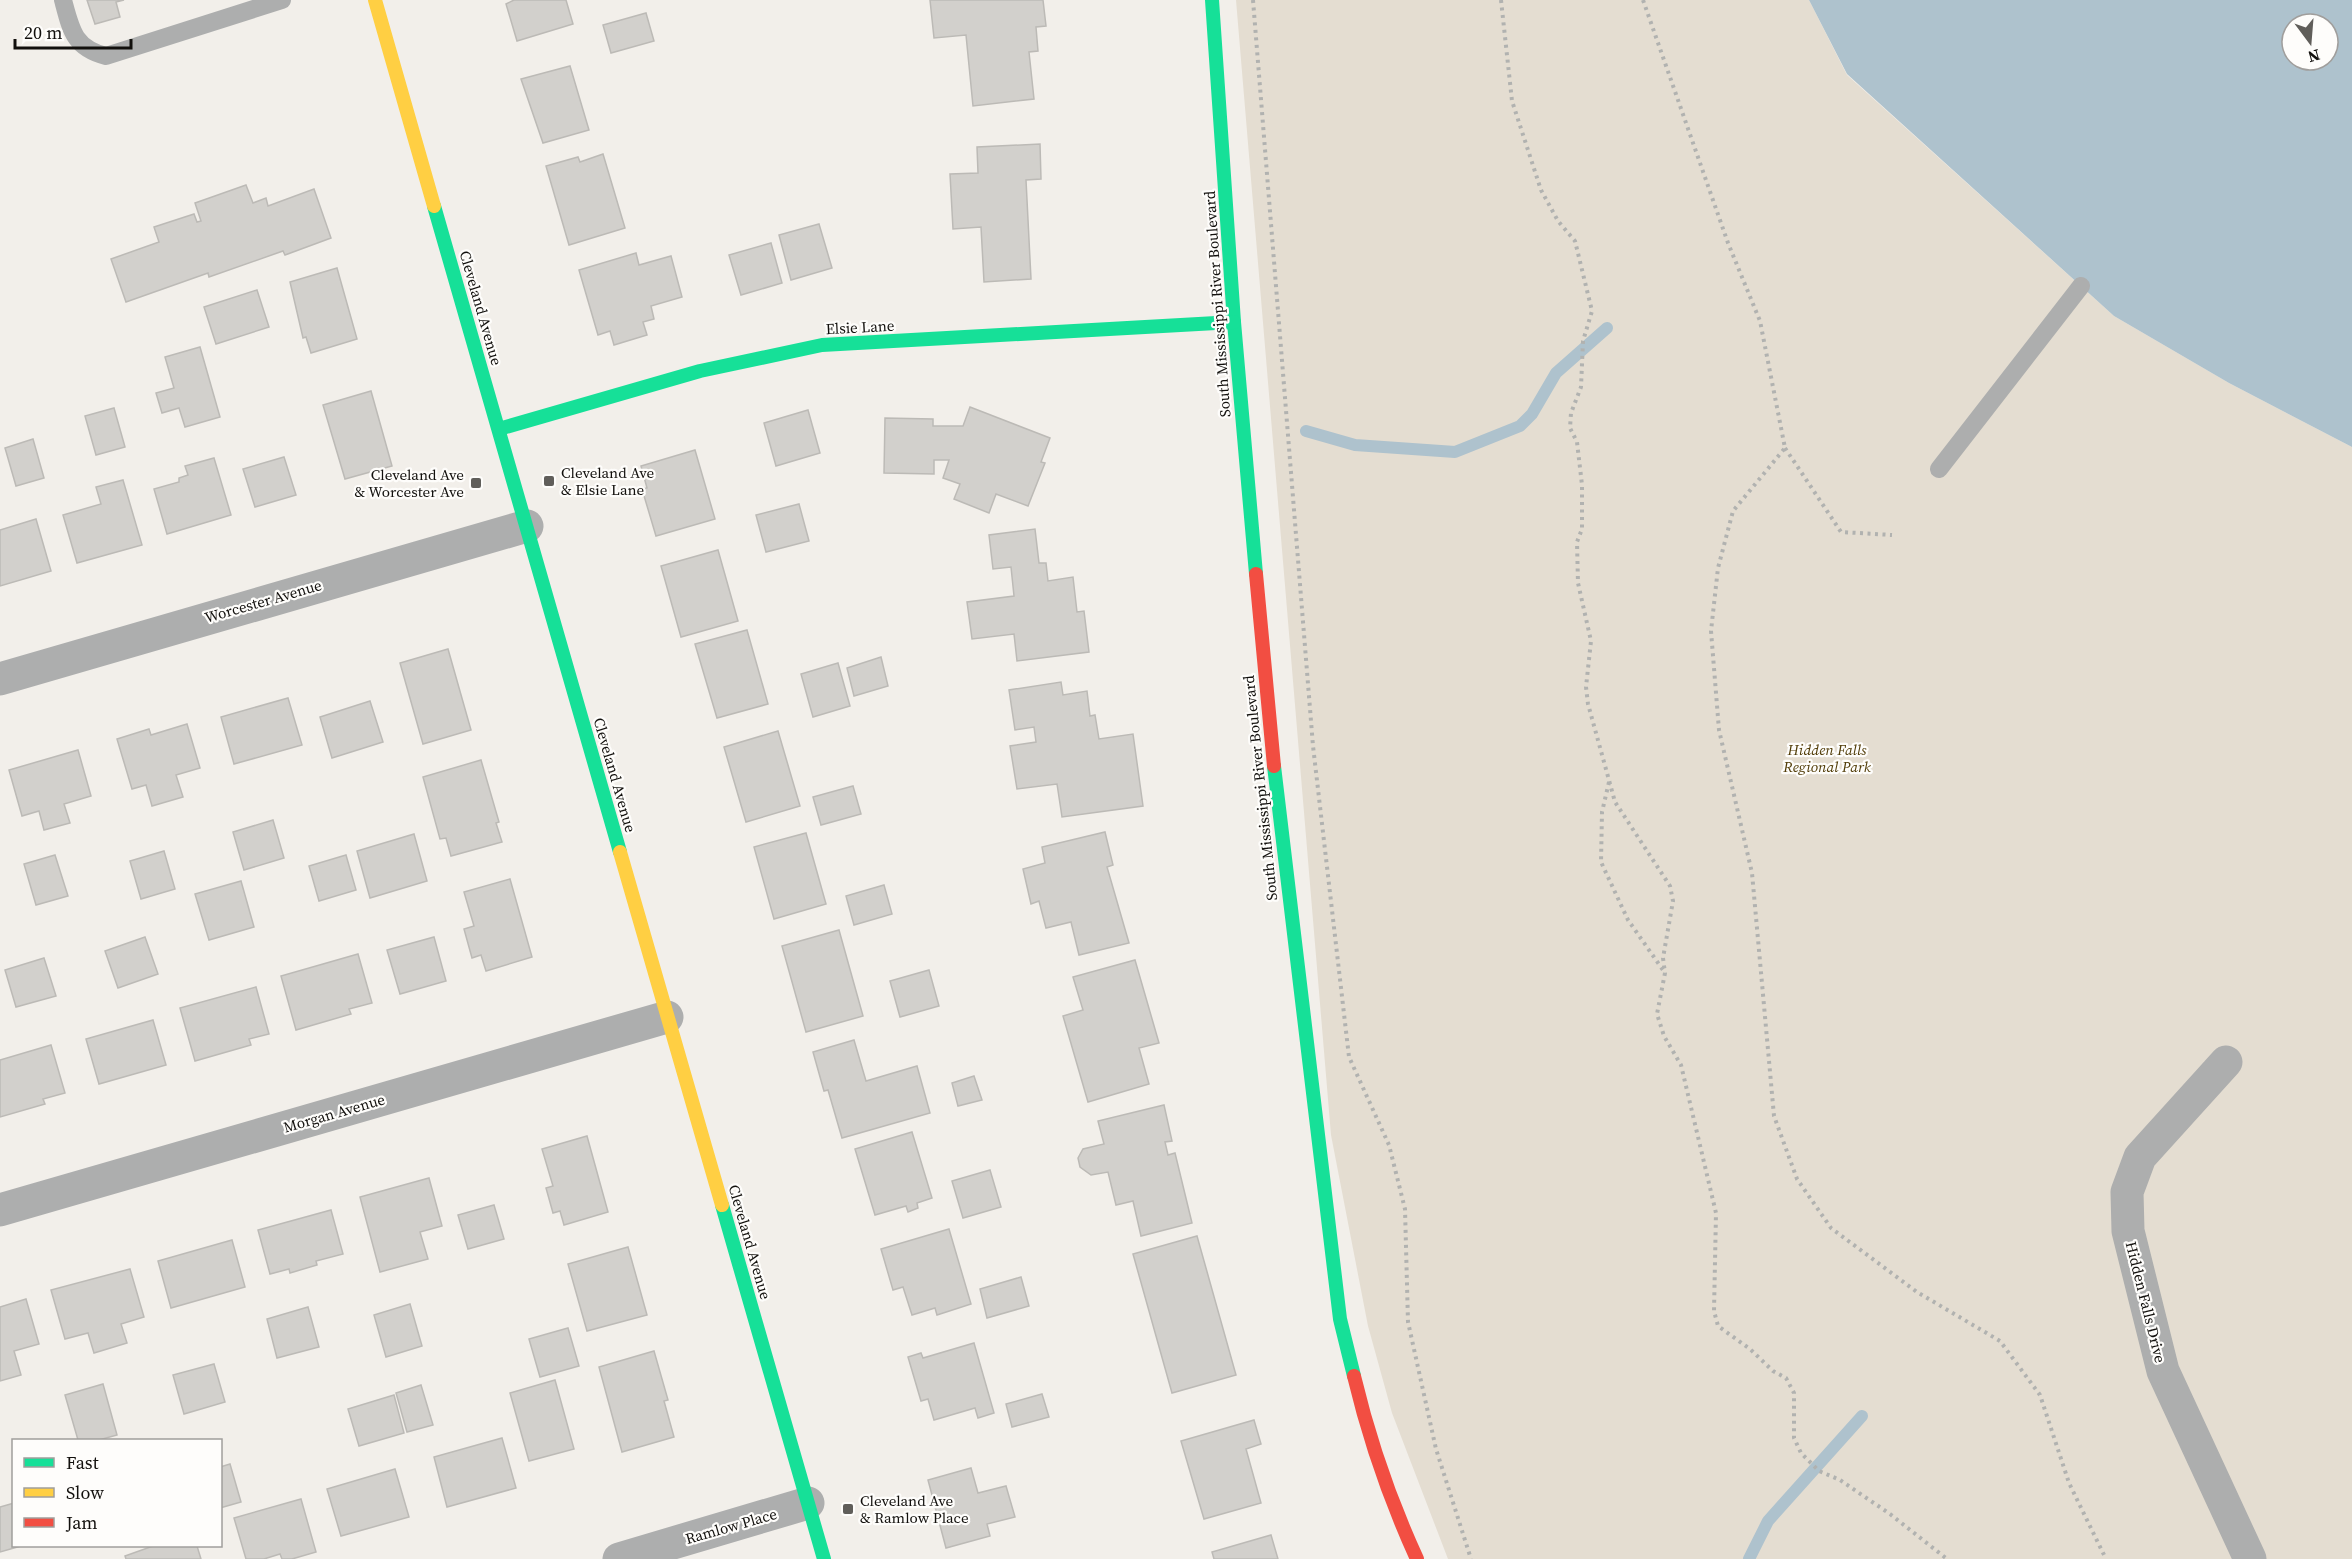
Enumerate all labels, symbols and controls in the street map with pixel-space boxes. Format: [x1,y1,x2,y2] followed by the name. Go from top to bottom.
[15,12,130,50] scale bar
[2280,12,2340,72] north arrow
[24,20,62,45] text: 20 m
[2305,44,2323,69] text: N
[1199,190,1235,418] street label: South Mississippi River Boulevard
[455,248,508,368] street label: Cleveland Avenue
[825,315,895,339] street label: Elsie Lane
[561,462,655,500] place label: Cleveland Ave & Elsie Lane
[355,464,464,502] place label: Cleveland Ave & Worcester Ave
[542,474,556,488] marker: Cleveland Ave & Elsie Lane
[469,476,483,490] marker: Cleveland Ave & Worcester Ave
[202,574,324,628] street label: Worcester Avenue
[1238,674,1282,902] street label: South Mississippi River Boulevard
[589,715,642,835] street label: Cleveland Avenue
[1782,739,1872,777] park label: Hidden Falls Regional Park
[281,1088,387,1137] street label: Morgan Avenue
[724,1182,777,1302] street label: Cleveland Avenue
[2121,1239,2171,1365] street label: Hidden Falls Drive
[12,1439,222,1547] legend
[66,1450,99,1475] text: Fast
[66,1480,104,1505] text: Slow
[860,1490,969,1528] place label: Cleveland Ave & Ramlow Place
[841,1502,855,1516] marker: Cleveland Ave & Ramlow Place
[683,1503,780,1549] street label: Ramlow Place
[65,1510,98,1535] text: Jam

